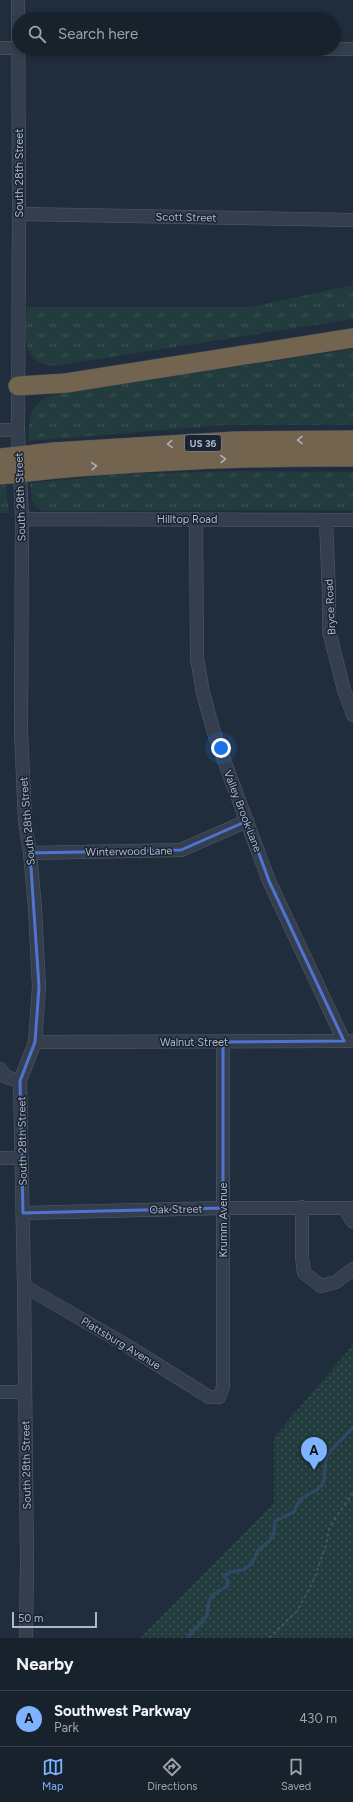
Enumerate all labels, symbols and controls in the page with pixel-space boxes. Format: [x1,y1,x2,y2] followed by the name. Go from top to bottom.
[12,12,341,56] search box
[26,23,48,45] icon: search
[58,25,138,43] text: Search here
[13,128,26,218] street label: South 28th Street
[155,210,217,225] street label: Scott Street
[185,435,221,451] road number: US 36
[297,436,303,444] one-way arrow
[167,440,173,449] one-way arrow
[12,452,29,542] street label: South 28th Street
[220,455,226,463] one-way arrow
[91,462,97,471] one-way arrow
[157,513,217,526] street label: Hilltop Road
[323,579,338,635] street label: Bryce Road
[211,738,231,758] your location
[221,768,264,854] street label: Valley Brook Lane
[17,776,38,866] street label: South 28th Street
[85,844,173,859] street label: Winterwood Lane
[160,1036,228,1049] street label: Walnut Street
[15,1096,30,1186] street label: South 28th Street
[217,1182,230,1258] street label: Krumm Avenue
[149,1203,203,1216] street label: Oak Street
[79,1315,163,1372] street label: Plattsburg Avenue
[19,1420,34,1510] street label: South 28th Street
[301,1437,327,1470] pin: A
[12,1610,97,1629] scale bar
[18,1612,43,1625] text: 50 m
[16,1654,74,1674] text: Nearby
[54,1702,191,1720] text: Southwest Parkway
[24,1711,34,1726] text: A
[299,1711,337,1726] text: 430 m
[54,1720,79,1735] text: Park
[42,1756,64,1793] tab: Map
[147,1756,197,1793] tab: Directions
[281,1756,311,1793] tab: Saved

